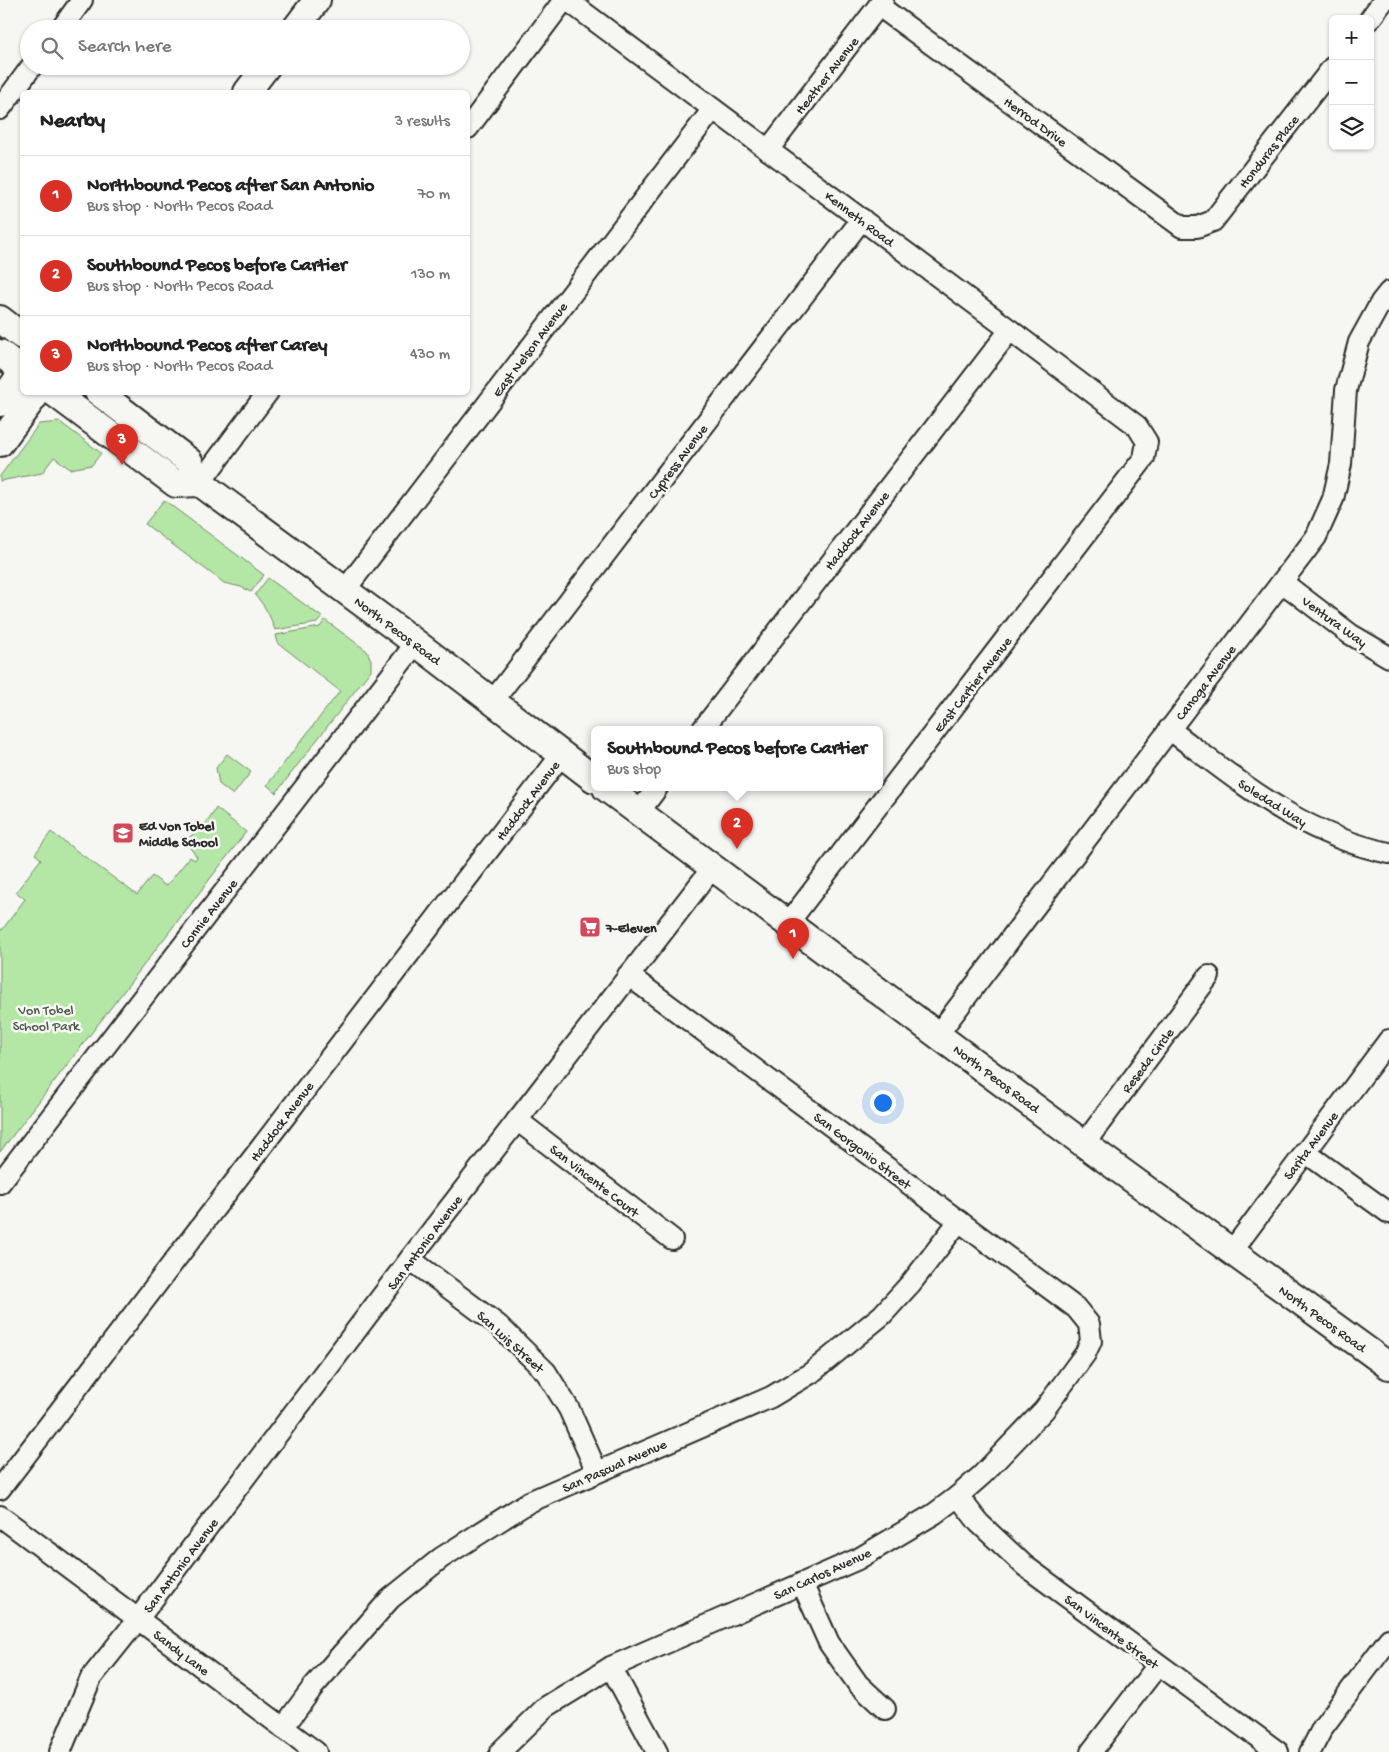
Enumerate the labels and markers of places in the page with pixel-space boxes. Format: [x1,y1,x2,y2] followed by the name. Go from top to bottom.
[106,424,138,465] pin: 3
[721,808,753,849] pin: 2
[139,819,218,852] place label: Ed Von Tobel Middle School
[111,821,135,845] school or university icon: Ed Von Tobel Middle School
[578,915,602,939] supermarket icon: 7-Eleven
[777,918,809,959] pin: 1
[605,921,657,938] place label: 7-Eleven

